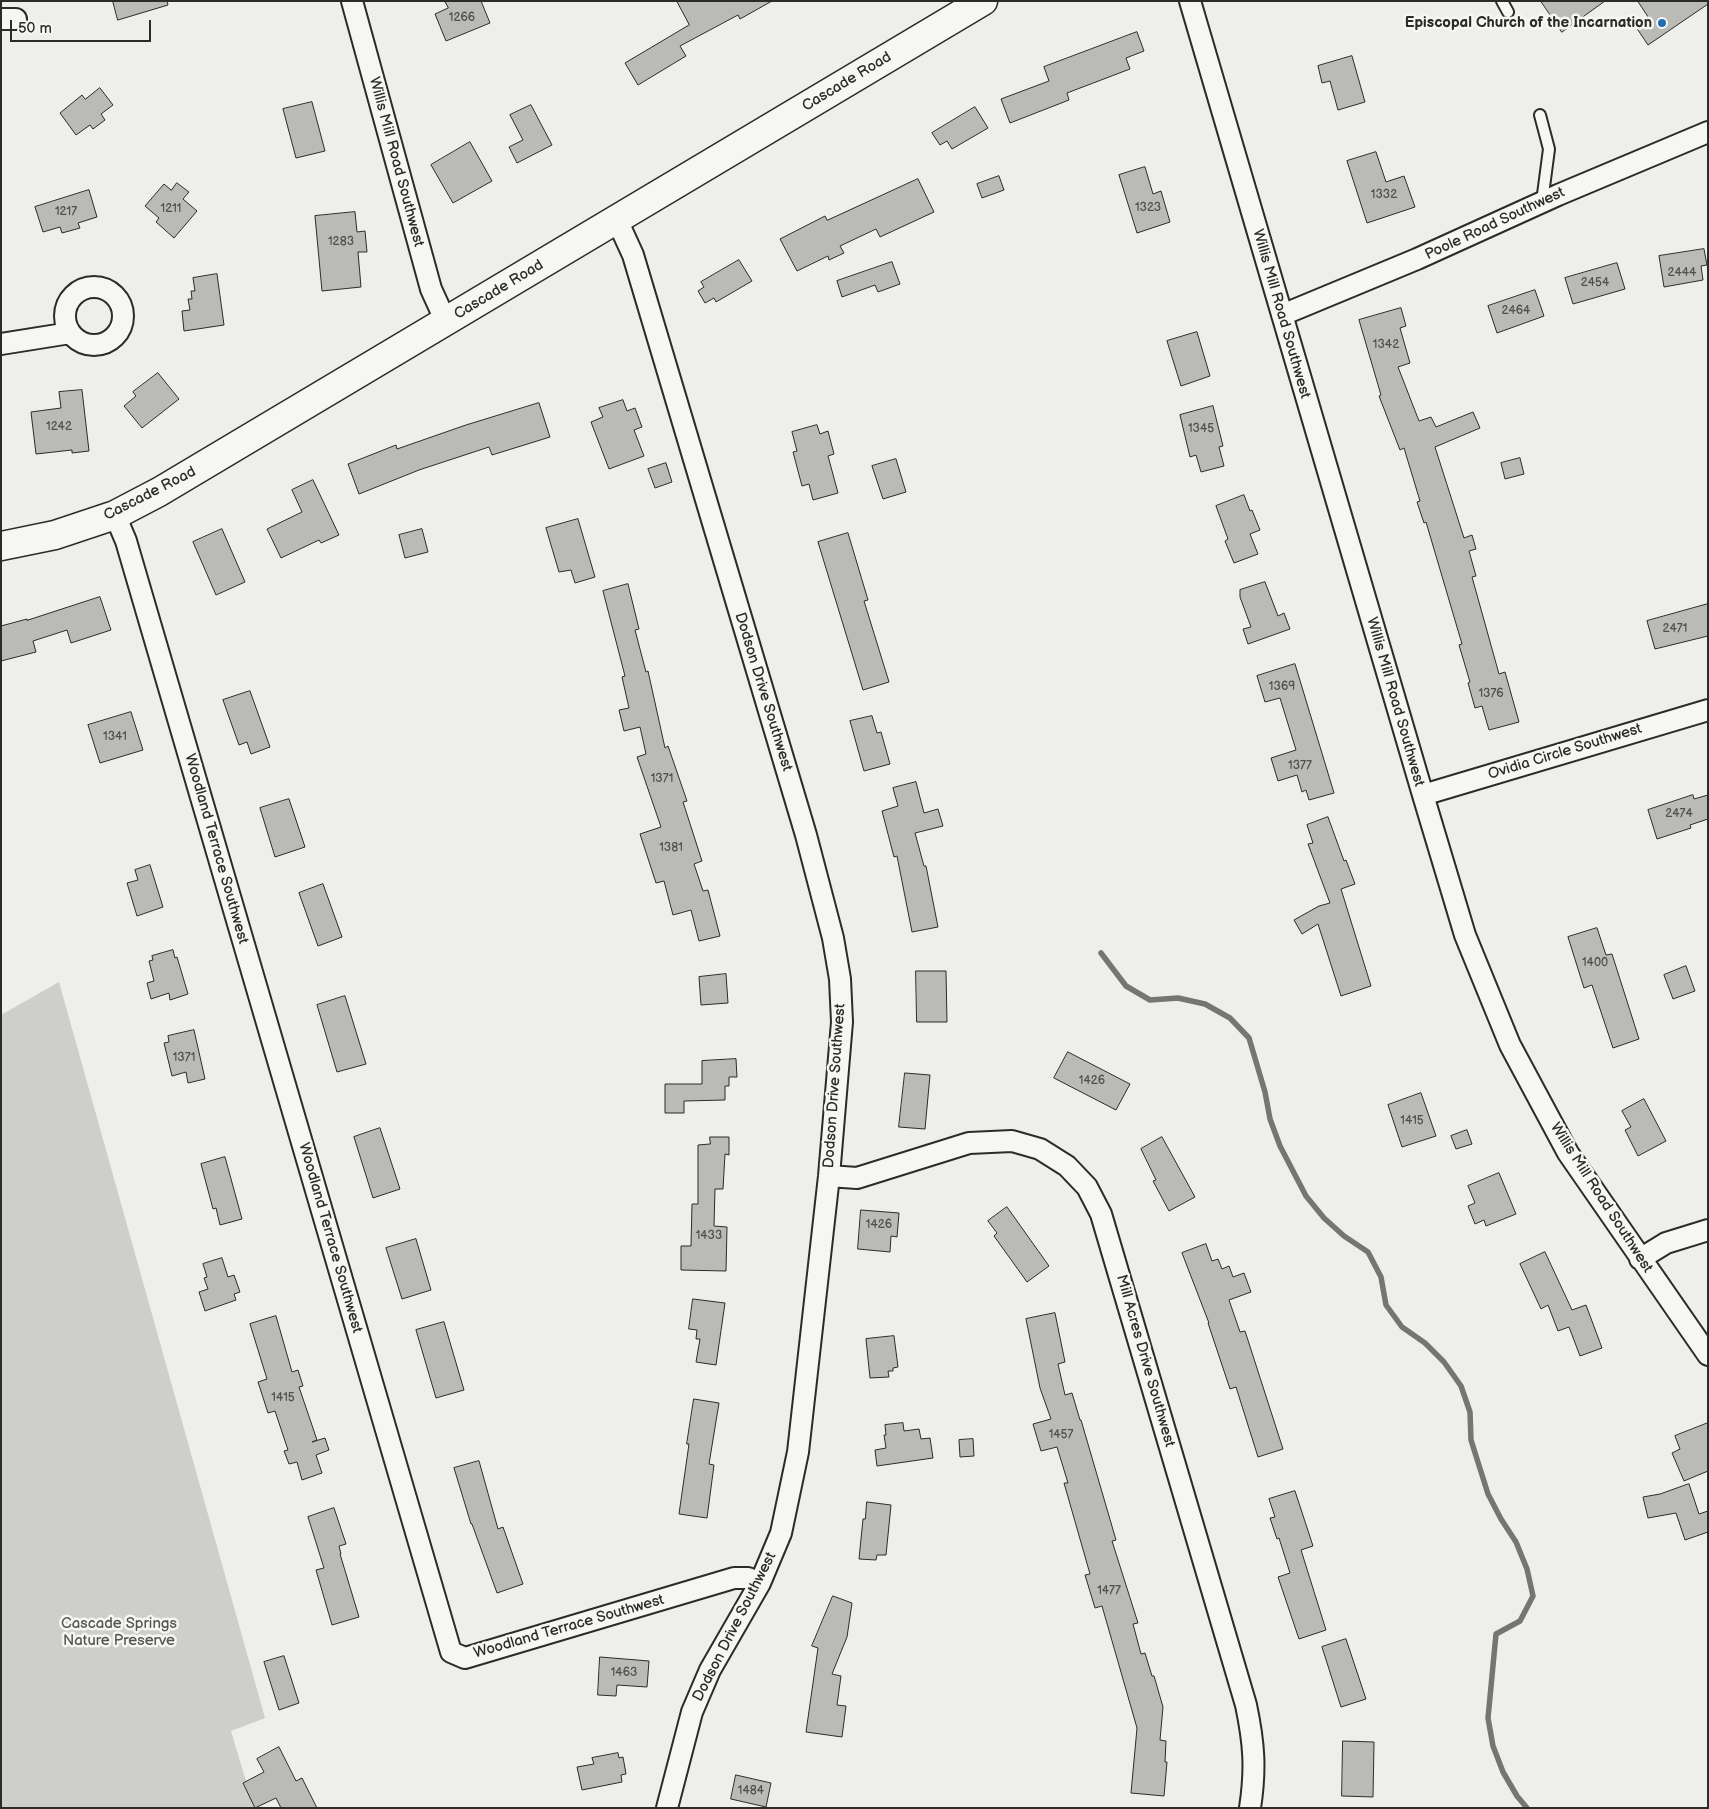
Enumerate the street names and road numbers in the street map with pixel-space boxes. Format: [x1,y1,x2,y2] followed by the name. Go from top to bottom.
[799,48,895,116] street label: Cascade Road
[365,75,427,249] street label: Willis Mill Road Southwest
[1422,184,1568,264] street label: Poole Road Southwest
[1248,227,1314,401] street label: Willis Mill Road Southwest
[451,256,547,324] street label: Cascade Road
[101,463,199,525] street label: Cascade Road
[730,610,796,774] street label: Dodson Drive Southwest
[1362,615,1428,789] street label: Willis Mill Road Southwest
[1486,720,1644,784] street label: Ovidia Circle Southwest
[180,752,252,946] street label: Woodland Terrace Southwest
[820,1003,850,1169] street label: Dodson Drive Southwest
[1546,1120,1656,1276] street label: Willis Mill Road Southwest
[294,1141,366,1335] street label: Woodland Terrace Southwest
[1112,1273,1178,1449] street label: Mill Acres Drive Southwest
[690,1549,780,1705] street label: Dodson Drive Southwest
[472,1591,666,1663] street label: Woodland Terrace Southwest

